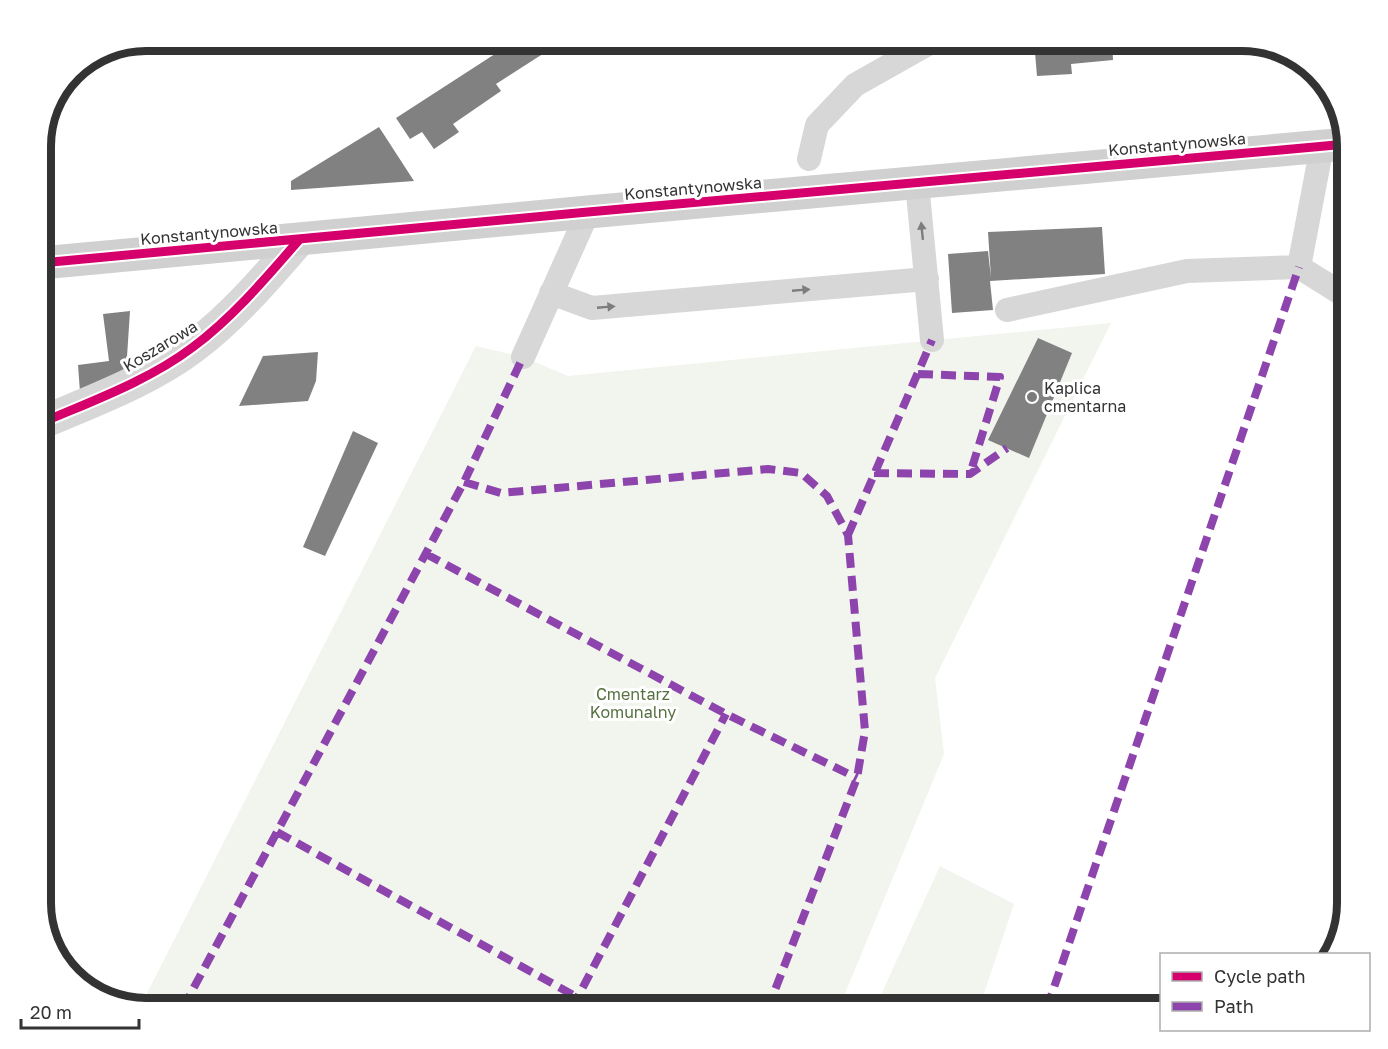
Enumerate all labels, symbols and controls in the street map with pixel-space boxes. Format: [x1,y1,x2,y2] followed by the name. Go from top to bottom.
[1107,128,1247,160] street label: Konstantynowska
[623,172,763,204] street label: Konstantynowska
[139,217,279,249] street label: Konstantynowska
[917,222,927,241] one-way arrow
[791,285,810,295] one-way arrow
[597,302,616,312] one-way arrow
[119,316,201,376] street label: Koszarowa
[1044,378,1126,416] place label: Kaplica cmentarna
[1025,390,1039,404] marker: Kaplica cmentarna
[590,684,676,722] park label: Cmentarz Komunalny
[1160,953,1370,1031] legend
[1214,965,1306,987] text: Cycle path
[21,992,140,1030] scale bar
[1214,995,1254,1017] text: Path
[30,1001,72,1023] text: 20 m

